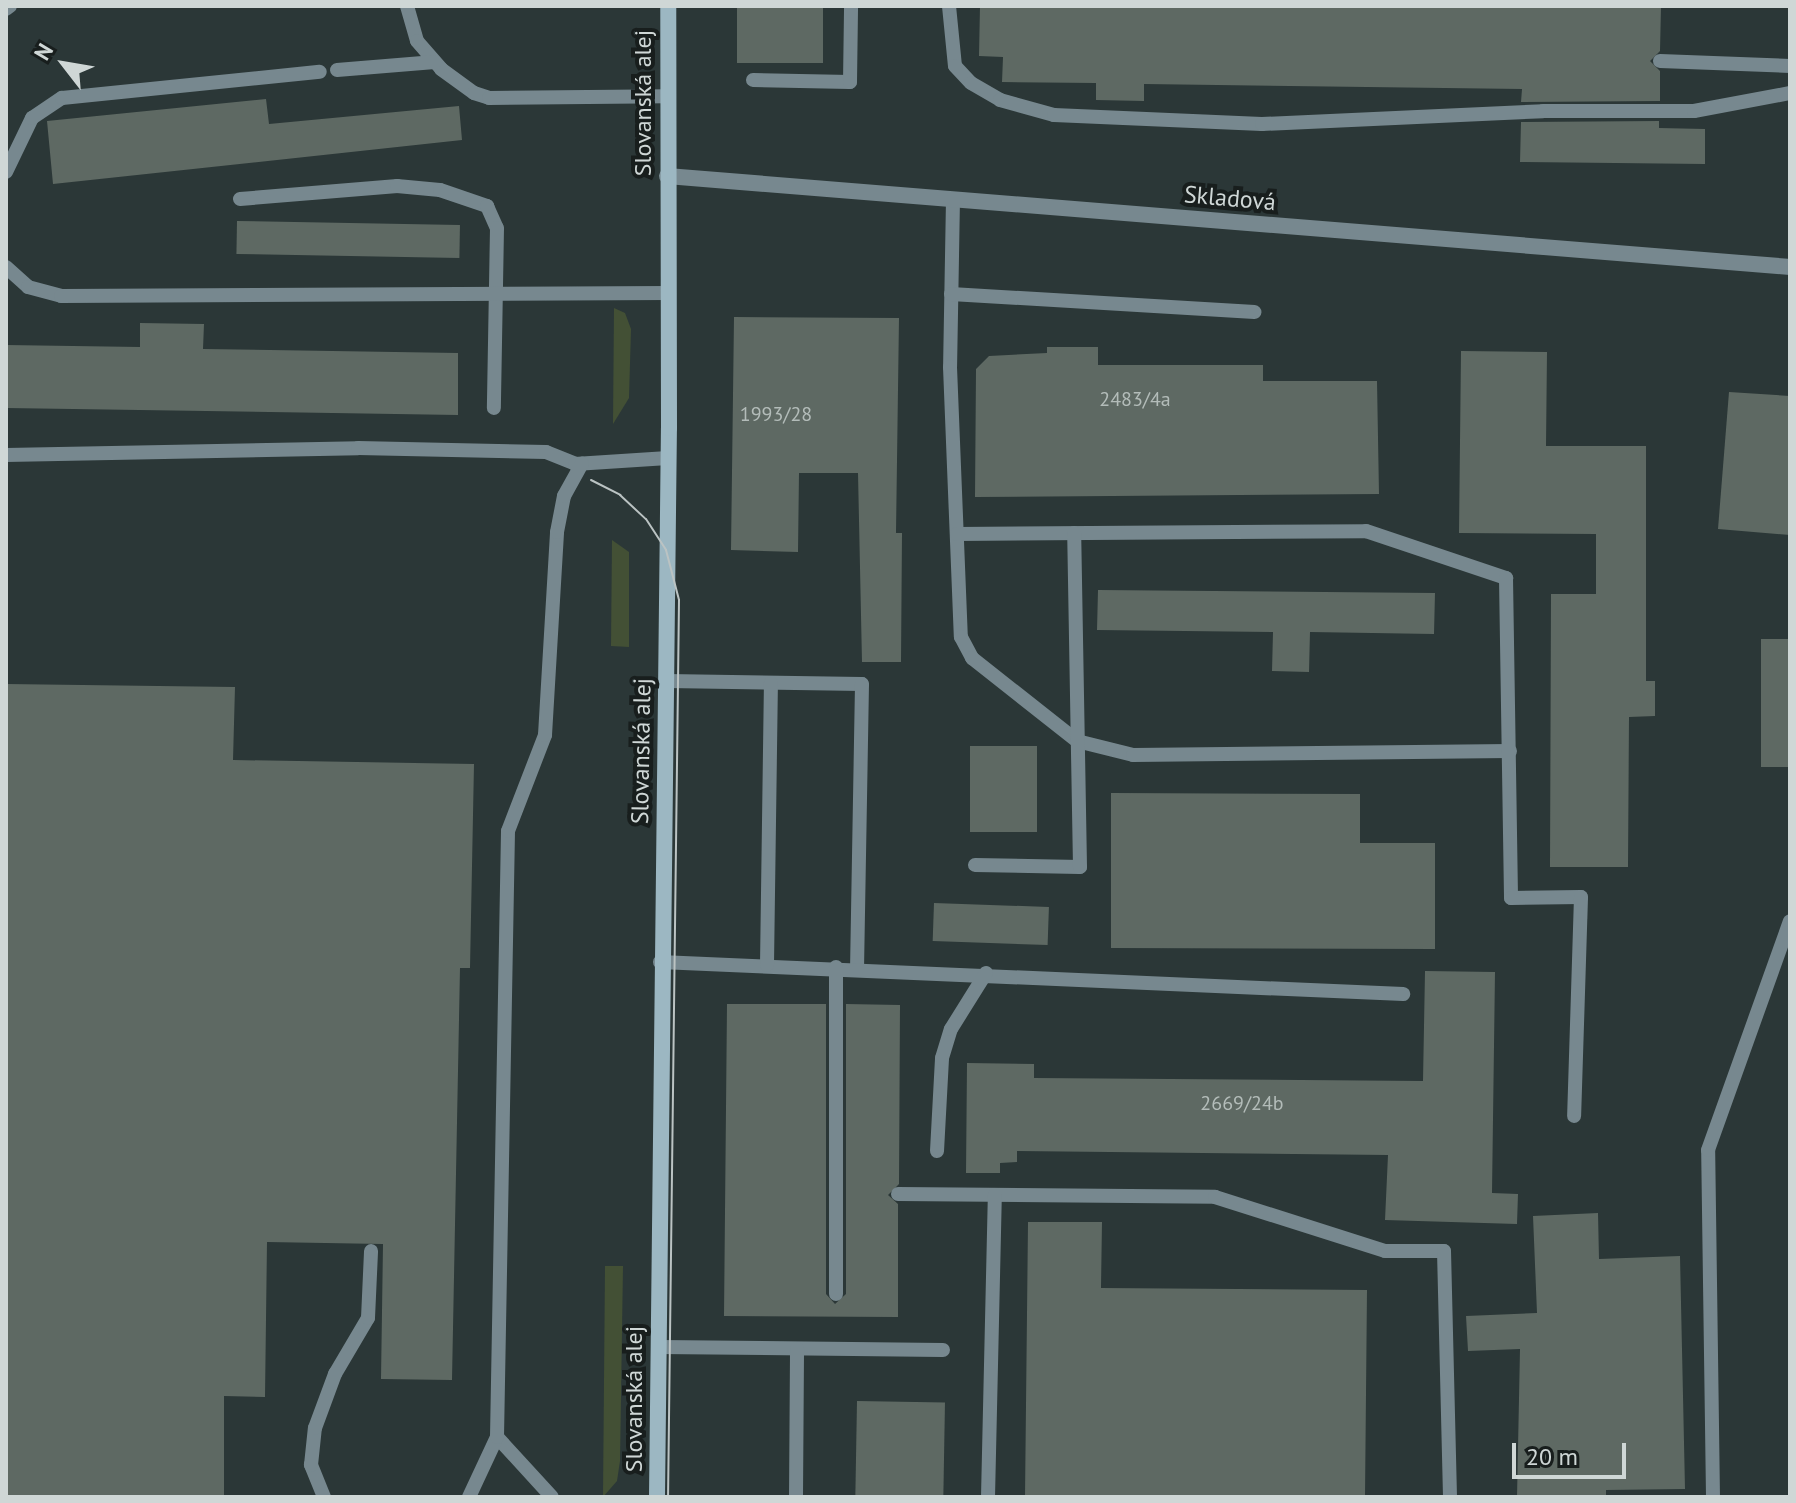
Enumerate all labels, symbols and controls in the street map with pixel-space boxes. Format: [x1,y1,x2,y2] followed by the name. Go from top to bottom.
[24,24,104,104] north arrow
[629,30,657,176] street label: Slovanská alej
[28,38,59,65] text: N
[1183,180,1277,216] street label: Skladová
[1099,387,1171,411] house number: 2483/4a
[740,402,812,426] house number: 1993/28
[625,678,657,824] street label: Slovanská alej
[1200,1091,1284,1115] house number: 2669/24b
[620,1326,648,1472] street label: Slovanská alej
[1516,1427,1630,1477] scale bar
[1526,1441,1578,1472] text: 20 m

